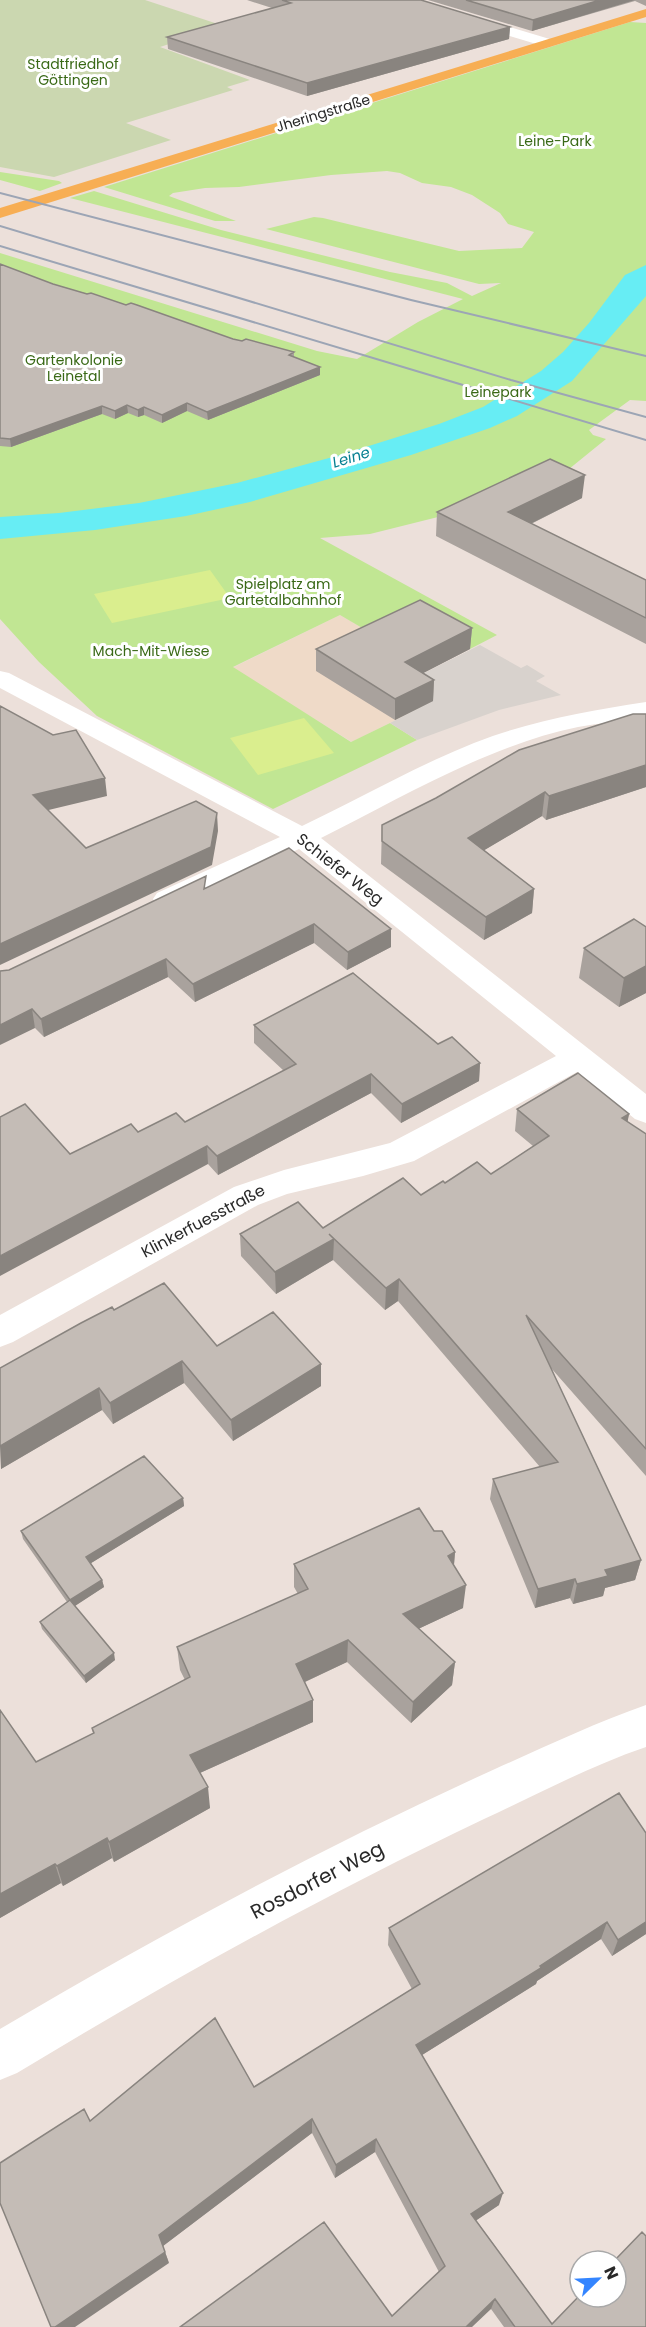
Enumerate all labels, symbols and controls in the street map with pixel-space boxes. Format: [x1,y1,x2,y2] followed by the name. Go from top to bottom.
[27,54,119,90] park label: Stadtfriedhof Göttingen
[273,89,373,137] street label: Jheringstraße
[518,131,593,151] park label: Leine-Park
[25,350,123,386] park label: Gartenkolonie Leinetal
[464,382,532,402] park label: Leinepark
[330,441,372,473] water label: Leine
[225,574,342,610] park label: Spielplatz am Gartetalbahnhof
[93,641,210,661] park label: Mach-Mit-Wiese
[292,828,388,910] street label: Schiefer Weg
[137,1179,269,1263] street label: Klinkerfuesstraße
[245,1834,389,1926] street label: Rosdorfer Weg
[568,2249,628,2309] north arrow
[598,2263,624,2283] text: N

